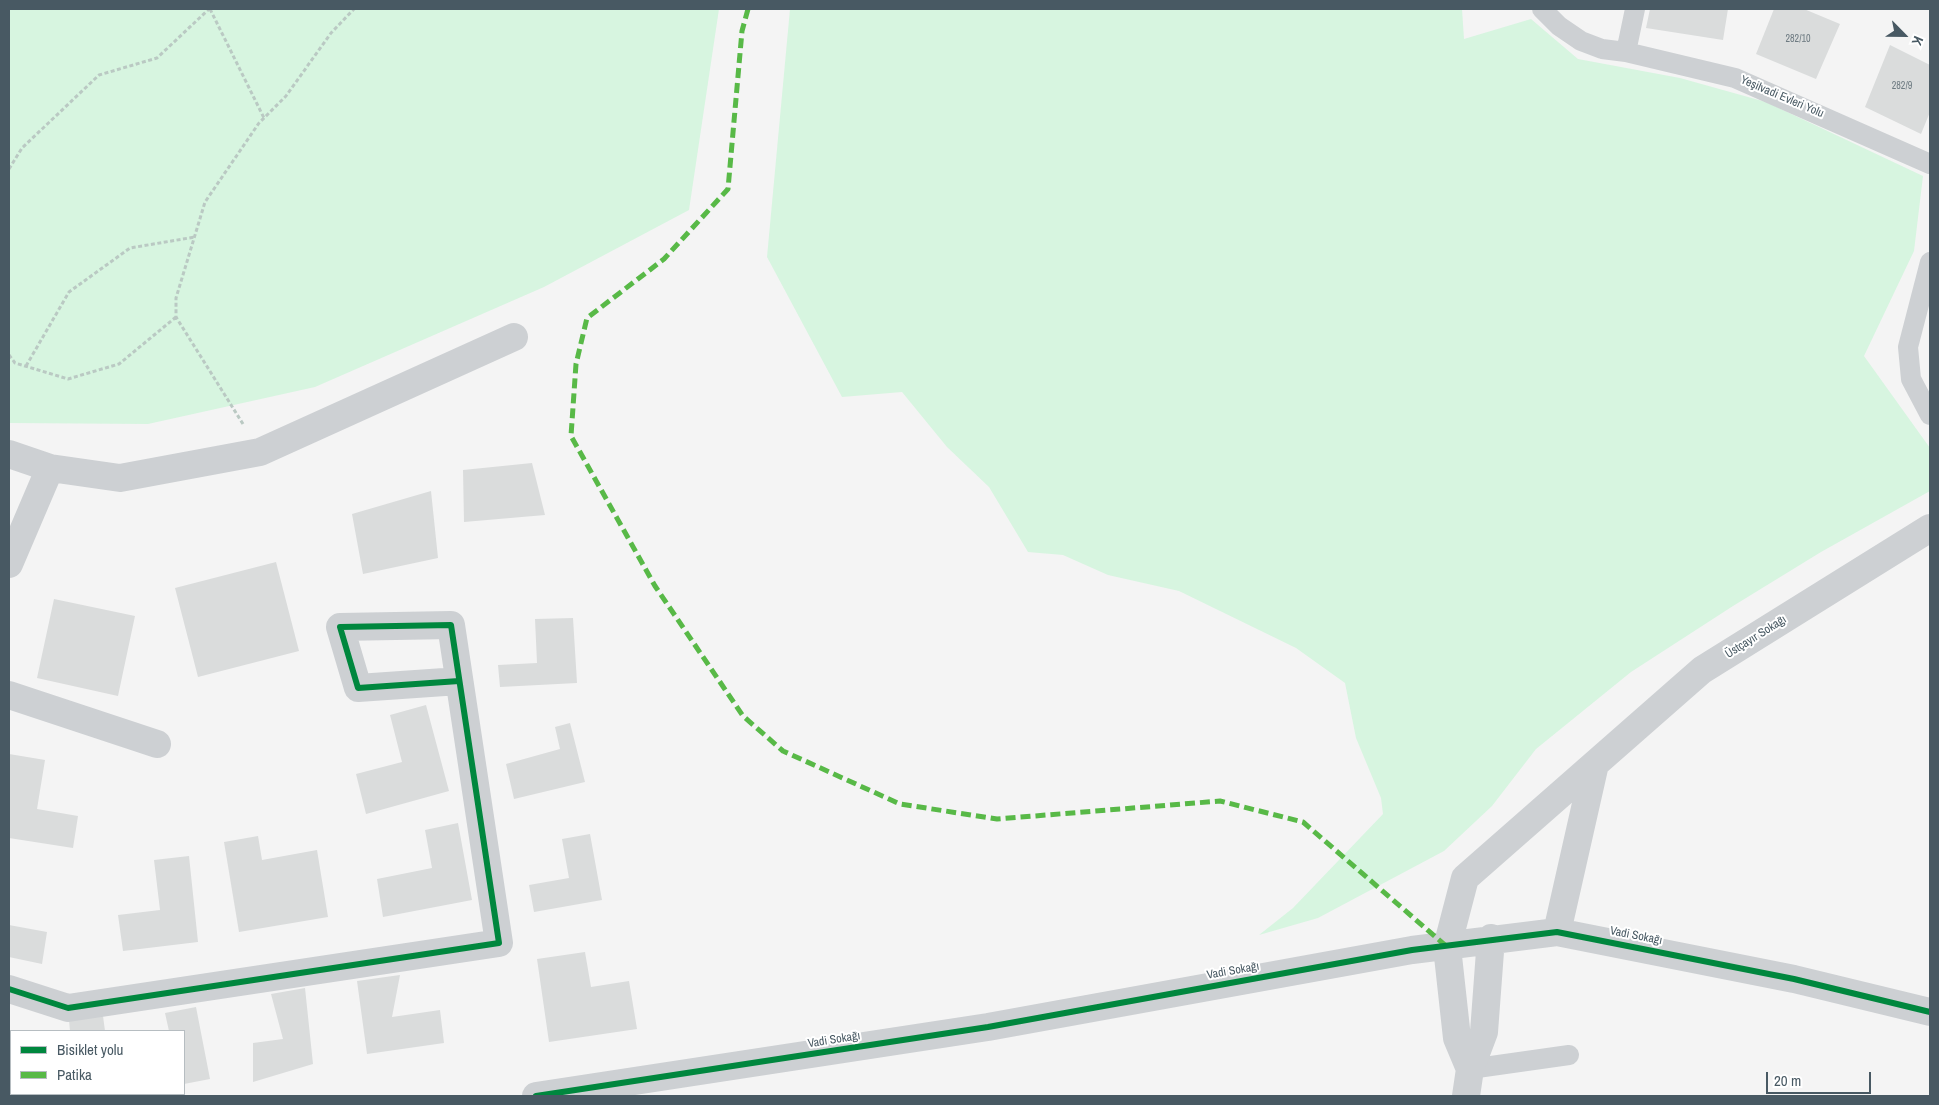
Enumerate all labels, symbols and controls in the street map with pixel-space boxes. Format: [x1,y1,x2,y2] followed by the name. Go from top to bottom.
[1879,10,1929,60] north arrow
[1785,33,1811,45] house number: 282/10
[1908,34,1928,48] text: K
[1738,73,1826,121] street label: Yeşilvadi Evleri Yolu
[1892,80,1912,92] house number: 282/9
[1723,612,1789,662] street label: Üstçayır Sokağı
[1609,924,1663,948] street label: Vadi Sokağı
[1206,959,1260,983] street label: Vadi Sokağı
[807,1029,861,1051] street label: Vadi Sokağı
[10,1030,185,1095] legend
[57,1039,123,1060] text: Bisiklet yolu
[1769,1062,1874,1094] scale bar
[57,1064,92,1085] text: Patika
[1774,1070,1801,1091] text: 20 m

